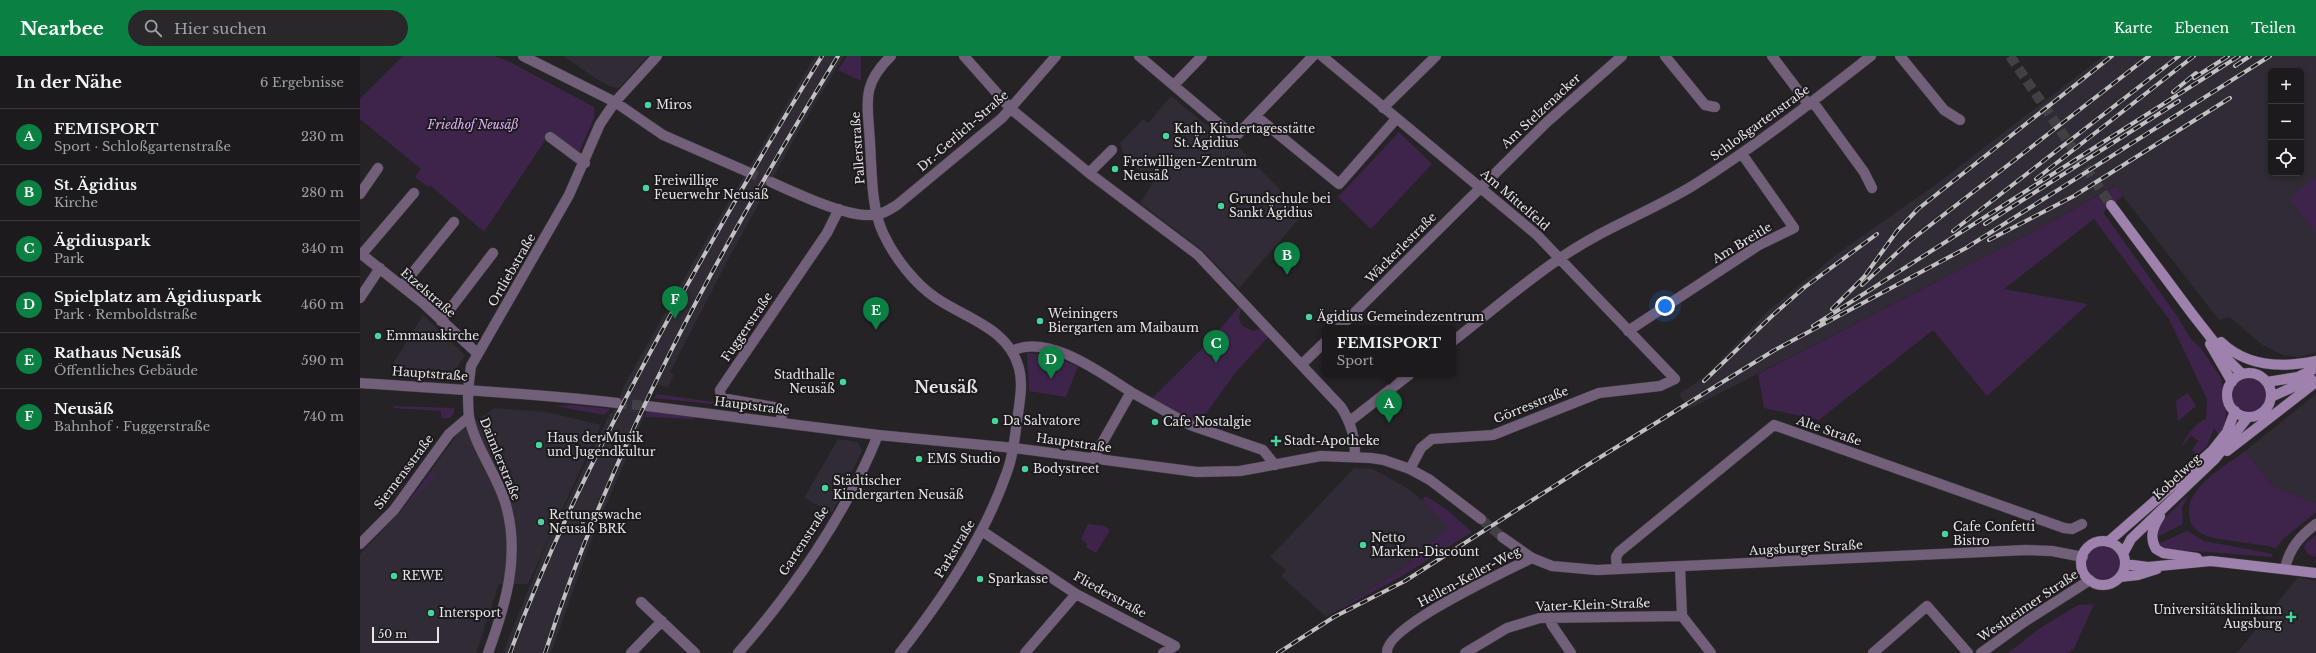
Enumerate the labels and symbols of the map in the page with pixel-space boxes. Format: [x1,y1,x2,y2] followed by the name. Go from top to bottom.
[1497,70,1584,152] street label: Am Stelzenacker
[1707,81,1812,164] street label: Schloßgartenstraße
[914,87,1011,174] street label: Dr.-Gerlich-Straße
[656,97,692,112] place label: Miros
[643,100,653,110] marker: Miros
[847,111,868,185] street label: Pallerstraße
[427,117,518,132] park label: Friedhof Neusäß
[1174,121,1315,150] place label: Kath. Kindertagesstätte St. Ägidius
[1161,131,1171,141] marker: Kath. Kindertagesstätte St. Ägidius
[1123,154,1257,183] place label: Freiwilligen-Zentrum Neusäß
[1110,164,1120,174] marker: Freiwilligen-Zentrum Neusäß
[1477,165,1553,234] street label: Am Mittelfeld
[654,173,769,202] place label: Freiwillige Feuerwehr Neusäß
[641,183,651,193] marker: Freiwillige Feuerwehr Neusäß
[1229,191,1331,220] place label: Grundschule bei Sankt Ägidius
[1216,201,1226,211] marker: Grundschule bei Sankt Ägidius
[1361,209,1439,287] street label: Wäckerlestraße
[1708,219,1774,267] street label: Am Breitle
[485,230,539,309] street label: Ortliebstraße
[1274,242,1300,275] pin: B
[398,265,459,321] street label: Etzelstraße
[662,286,688,319] pin: F
[718,289,775,364] street label: Fuggerstraße
[1655,296,1675,316] your location
[863,297,889,330] pin: E
[1047,306,1199,335] place label: Weiningers Biergarten am Maibaum
[1316,308,1484,324] place label: Ägidius Gemeindezentrum
[1304,312,1314,322] marker: Ägidius Gemeindezentrum
[1035,316,1045,326] marker: Weiningers Biergarten am Maibaum
[386,328,479,343] place label: Emmauskirche
[1203,330,1229,363] pin: C
[373,331,383,341] marker: Emmauskirche
[1038,346,1064,379] pin: D
[392,363,469,384] street label: Hauptstraße
[774,367,835,396] place label: Stadthalle Neusäß
[838,377,848,387] marker: Stadthalle Neusäß
[914,377,978,397] district label: Neusäß
[1491,383,1571,426] street label: Görresstraße
[1376,390,1402,423] pin: A
[713,393,791,418] street label: Hauptstraße
[1794,412,1864,449] street label: Alte Straße
[1003,413,1081,428] place label: Da Salvatore
[1163,414,1252,429] place label: Cafe Nostalgie
[477,415,524,503] street label: Daimlerstraße
[990,416,1000,426] marker: Da Salvatore
[1150,417,1160,427] marker: Cafe Nostalgie
[547,430,656,459] place label: Haus der Musik und Jugendkultur
[1035,430,1113,455] street label: Hauptstraße
[371,431,437,512] street label: Siemensstraße
[1284,433,1380,448] place label: Stadt-Apotheke
[1271,436,1281,446] marker: Stadt-Apotheke
[534,440,544,450] marker: Haus der Musik und Jugendkultur
[2150,450,2204,502] street label: Kobelweg
[927,451,1000,466] place label: EMS Studio
[914,454,924,464] marker: EMS Studio
[1033,461,1100,476] place label: Bodystreet
[1020,464,1030,474] marker: Bodystreet
[833,473,964,502] place label: Städtischer Kindergarten Neusäß
[820,483,830,493] marker: Städtischer Kindergarten Neusäß
[776,503,832,578] street label: Gartenstraße
[549,507,642,536] place label: Rettungswache Neusäß BRK
[536,517,546,527] marker: Rettungswache Neusäß BRK
[931,517,978,581] street label: Parkstraße
[1953,519,2035,548] place label: Cafe Confetti Bistro
[1940,529,1950,539] marker: Cafe Confetti Bistro
[1371,530,1480,559] place label: Netto Marken-Discount
[1748,537,1863,558] street label: Augsburger Straße
[1358,540,1368,550] marker: Netto Marken-Discount
[1415,543,1523,610] street label: Hellen-Keller-Weg
[1974,566,2081,645] street label: Westheimer Straße
[402,568,443,583] place label: REWE
[1071,568,1149,621] street label: Fliederstraße
[389,571,399,581] marker: REWE
[988,571,1048,586] place label: Sparkasse
[975,574,985,584] marker: Sparkasse
[1534,595,1651,614] street label: Vater-Klein-Straße
[2153,602,2283,631] place label: Universitätsklinikum Augsburg
[439,605,502,620] place label: Intersport
[426,608,436,618] marker: Intersport
[2285,611,2297,623] marker: Universitätsklinikum Augsburg
[372,625,439,644] scale bar

